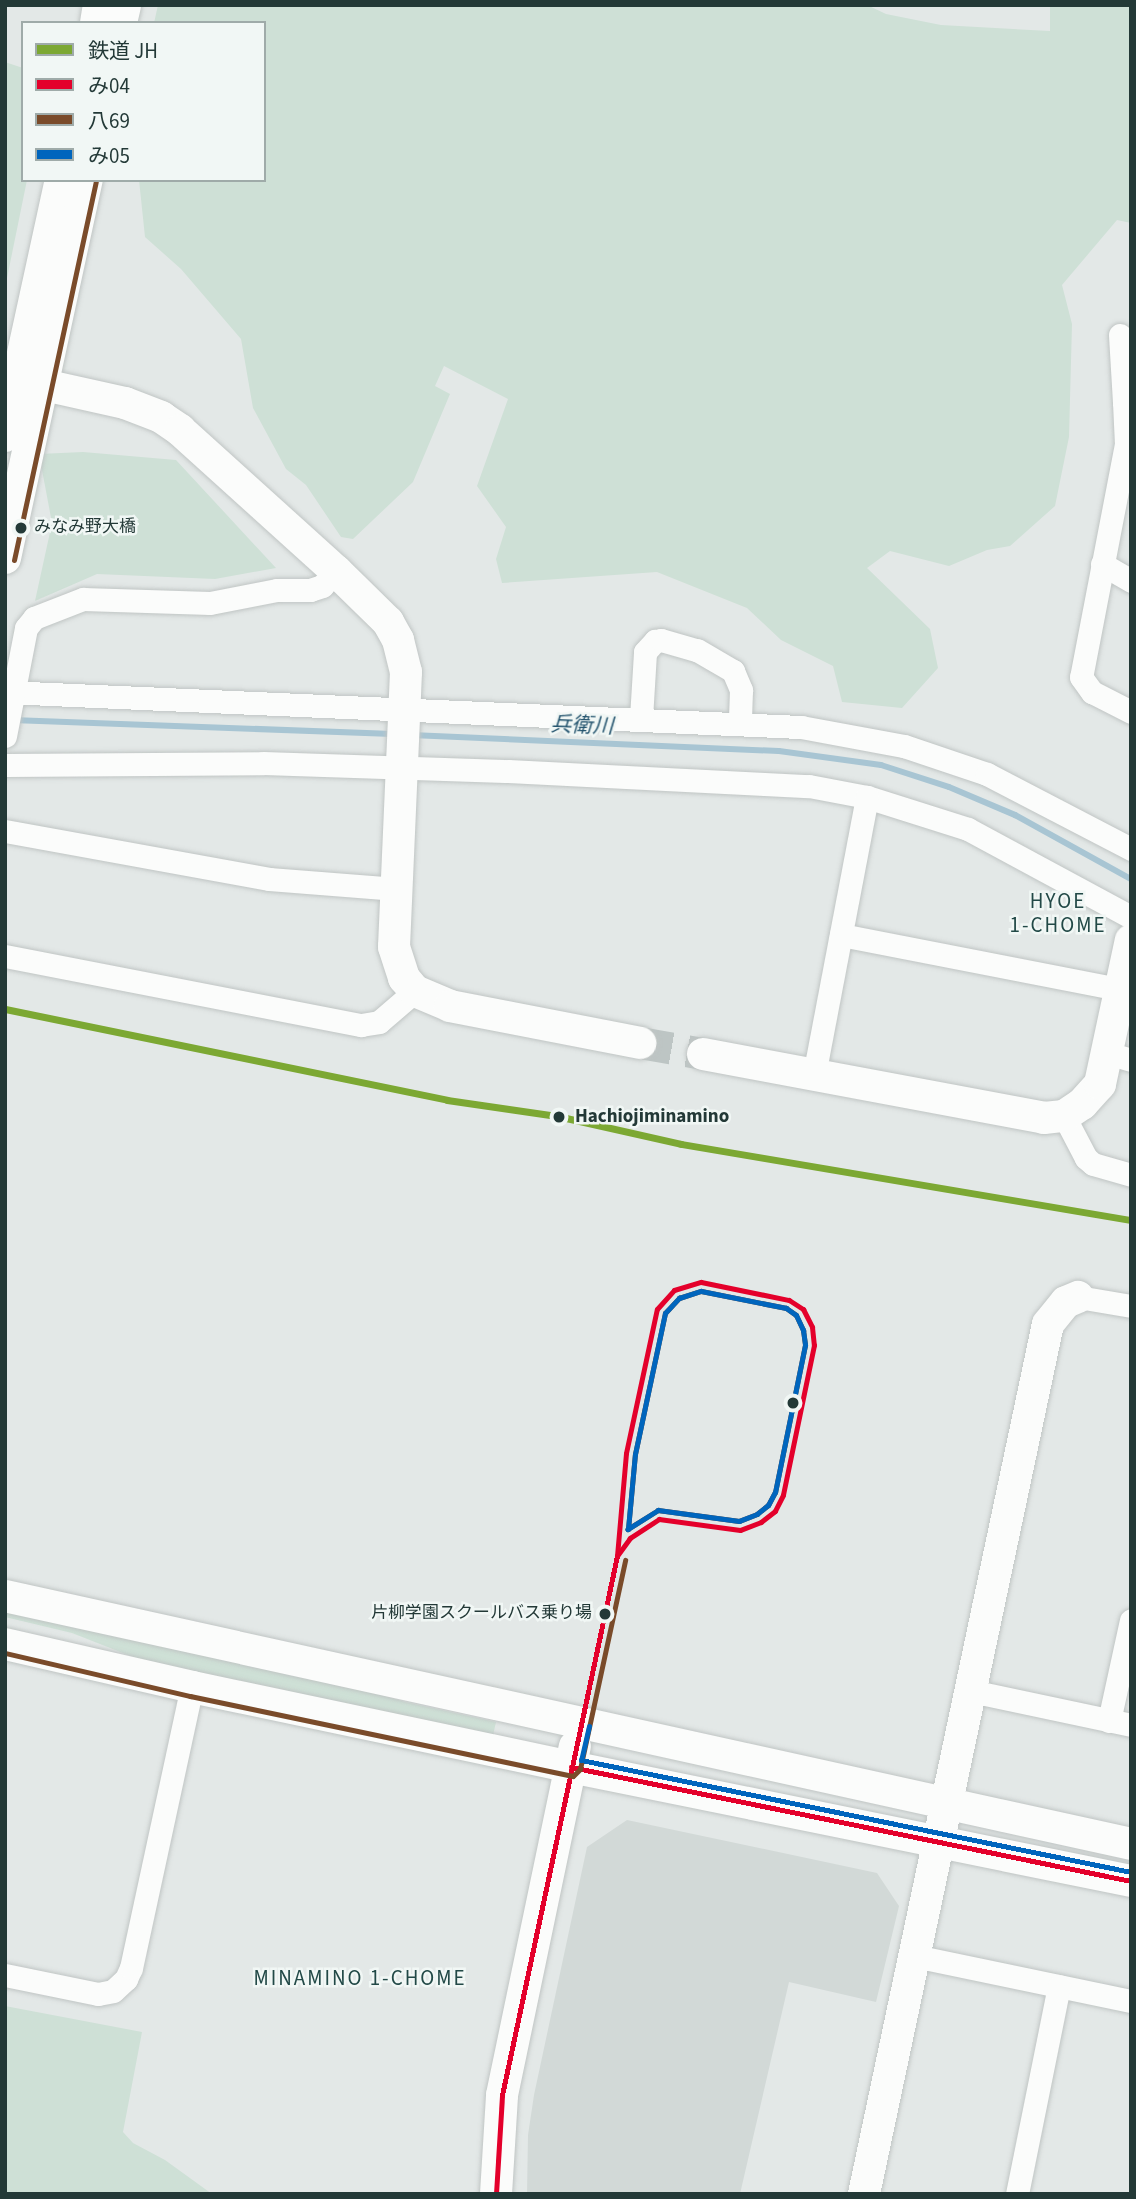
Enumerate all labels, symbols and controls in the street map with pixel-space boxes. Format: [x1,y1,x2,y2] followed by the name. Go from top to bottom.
[21,21,266,182] legend
[88,36,158,66] text: 鉄道 JH
[88,71,130,101] text: み04
[88,106,130,136] text: 八69
[88,141,130,171] text: み05
[34,518,136,538] place label: みなみ野大橋
[14,521,28,535] marker: みなみ野大橋
[550,711,614,739] water label: 兵衛川
[1010,888,1106,938] district label: HYOE 1-CHOME
[575,1106,729,1128] place label: Hachiojiminamino
[549,1107,569,1127] marker: Hachiojiminamino
[786,1396,800,1410] unlabelled marker
[371,1604,592,1624] place label: 片柳学園スクールバス乗り場
[598,1607,612,1621] marker: 片柳学園スクールバス乗り場
[255,1965,465,1991] district label: MINAMINO 1-CHOME

